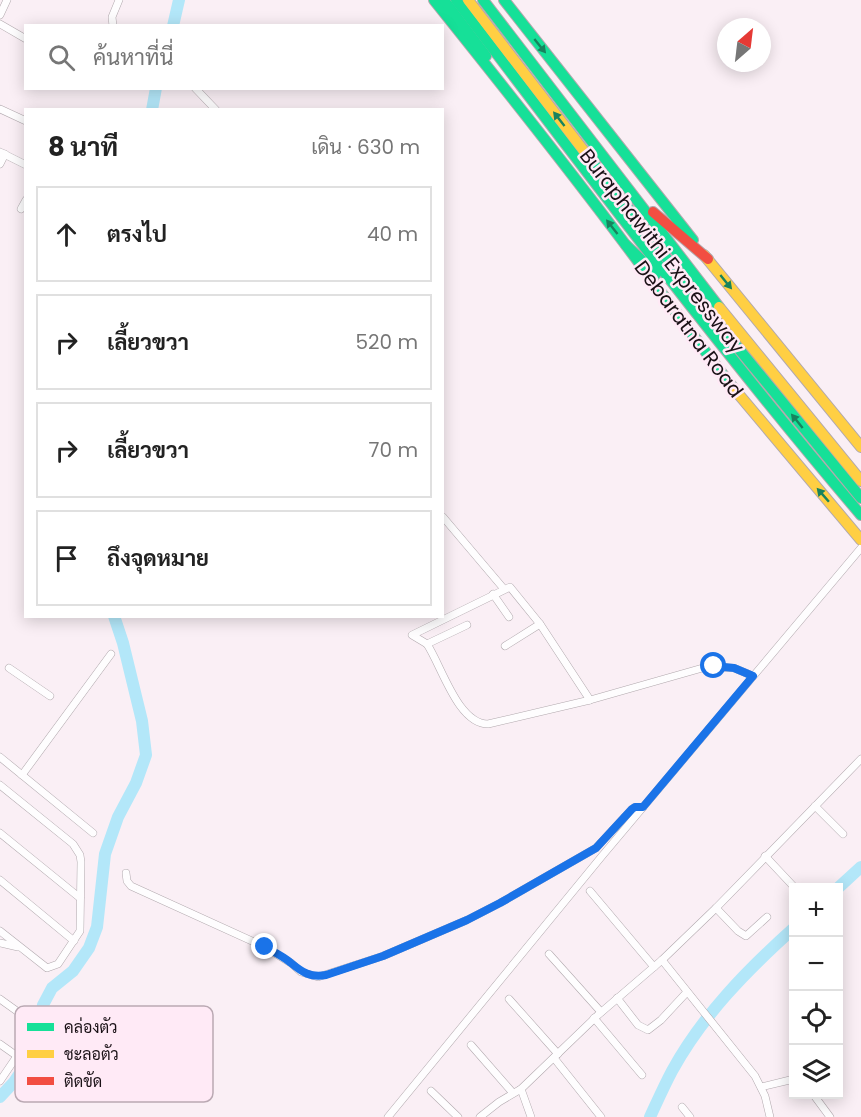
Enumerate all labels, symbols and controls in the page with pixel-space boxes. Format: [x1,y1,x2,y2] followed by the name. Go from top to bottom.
[717,18,771,72] north arrow
[24,24,444,90] search box
[534,38,546,53] one-way arrow
[45,41,78,74] icon: search
[93,42,173,73] text: ค้นหาที่นี่
[553,111,566,127] one-way arrow
[48,129,118,165] text: 8 นาที
[311,133,420,161] text: เดิน · 630 m
[573,143,751,359] street label: Buraphawithi Expressway
[50,218,83,251] icon: ahead
[107,219,167,250] text: ตรงไป
[606,219,618,234] one-way arrow
[367,220,418,248] text: 40 m
[628,254,750,404] street label: Debaratna Road
[719,274,731,289] one-way arrow
[50,326,83,359] icon: right
[107,327,189,358] text: เลี้ยวขวา
[355,328,418,356] text: 520 m
[790,413,803,429] one-way arrow
[50,434,83,467] icon: right
[107,435,189,466] text: เลี้ยวขวา
[369,436,418,464] text: 70 m
[816,488,830,503] one-way arrow
[50,542,83,575] icon: arrive
[107,543,209,574] text: ถึงจุดหมาย
[700,652,726,678] route start
[789,883,843,1099] map controls
[789,883,843,937] button: +
[251,933,277,959] route end
[789,937,843,991] button: −
[789,991,843,1045] button: locate
[15,1006,213,1102] legend
[64,1016,118,1039] text: คล่องตัว
[64,1043,119,1066] text: ชะลอตัว
[789,1045,843,1099] button: layers
[64,1070,102,1093] text: ติดขัด

